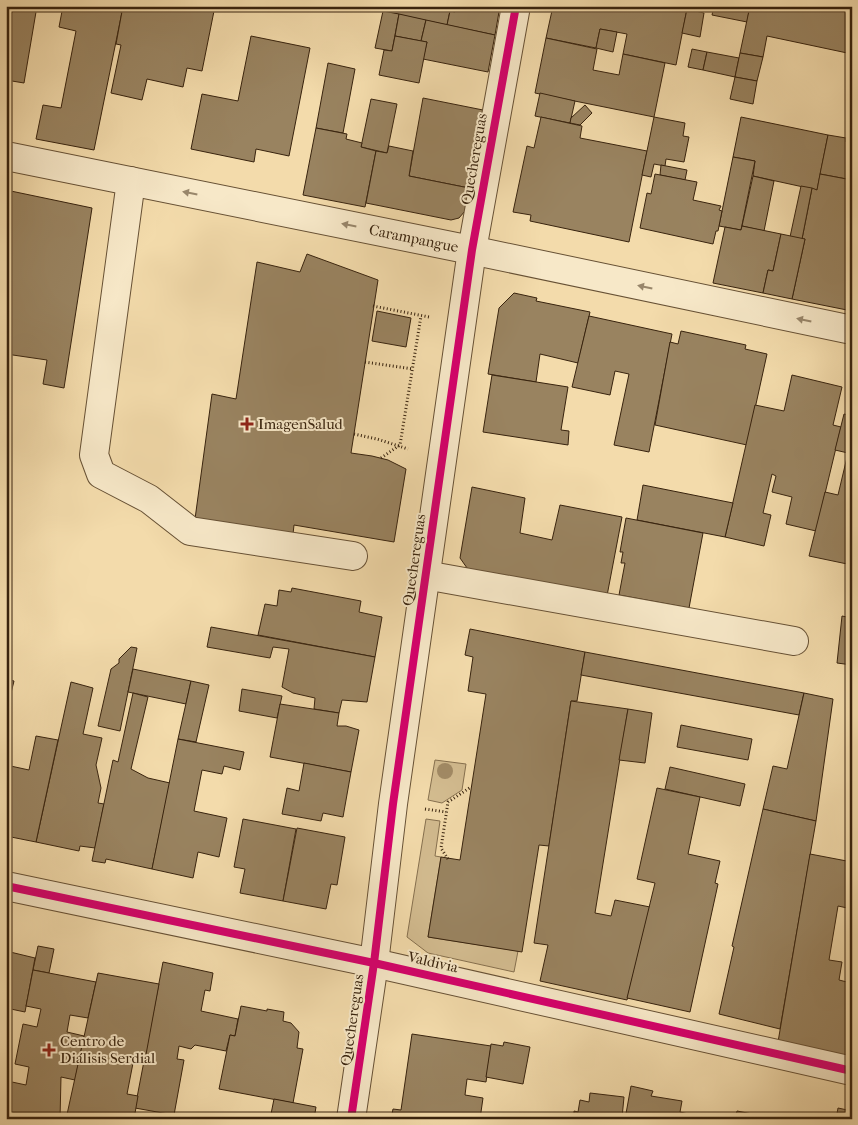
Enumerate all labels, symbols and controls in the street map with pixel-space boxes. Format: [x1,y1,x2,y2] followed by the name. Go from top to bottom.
[457,111,491,206] street label: Quechereguas
[182,189,197,197] one-way arrow
[341,221,356,229] one-way arrow
[367,221,461,256] street label: Carampangue
[637,282,653,290] one-way arrow
[796,316,812,324] one-way arrow
[258,415,344,433] place label: ImagenSalud
[240,417,254,431] marker: ImagenSalud
[399,512,429,607] street label: Quechereguas
[405,947,461,977] street label: Valdivia
[337,972,367,1067] street label: Quechereguas
[60,1032,155,1067] place label: Centro de Diálisis Serdial
[42,1043,56,1057] marker: Centro de Diálisis Serdial

